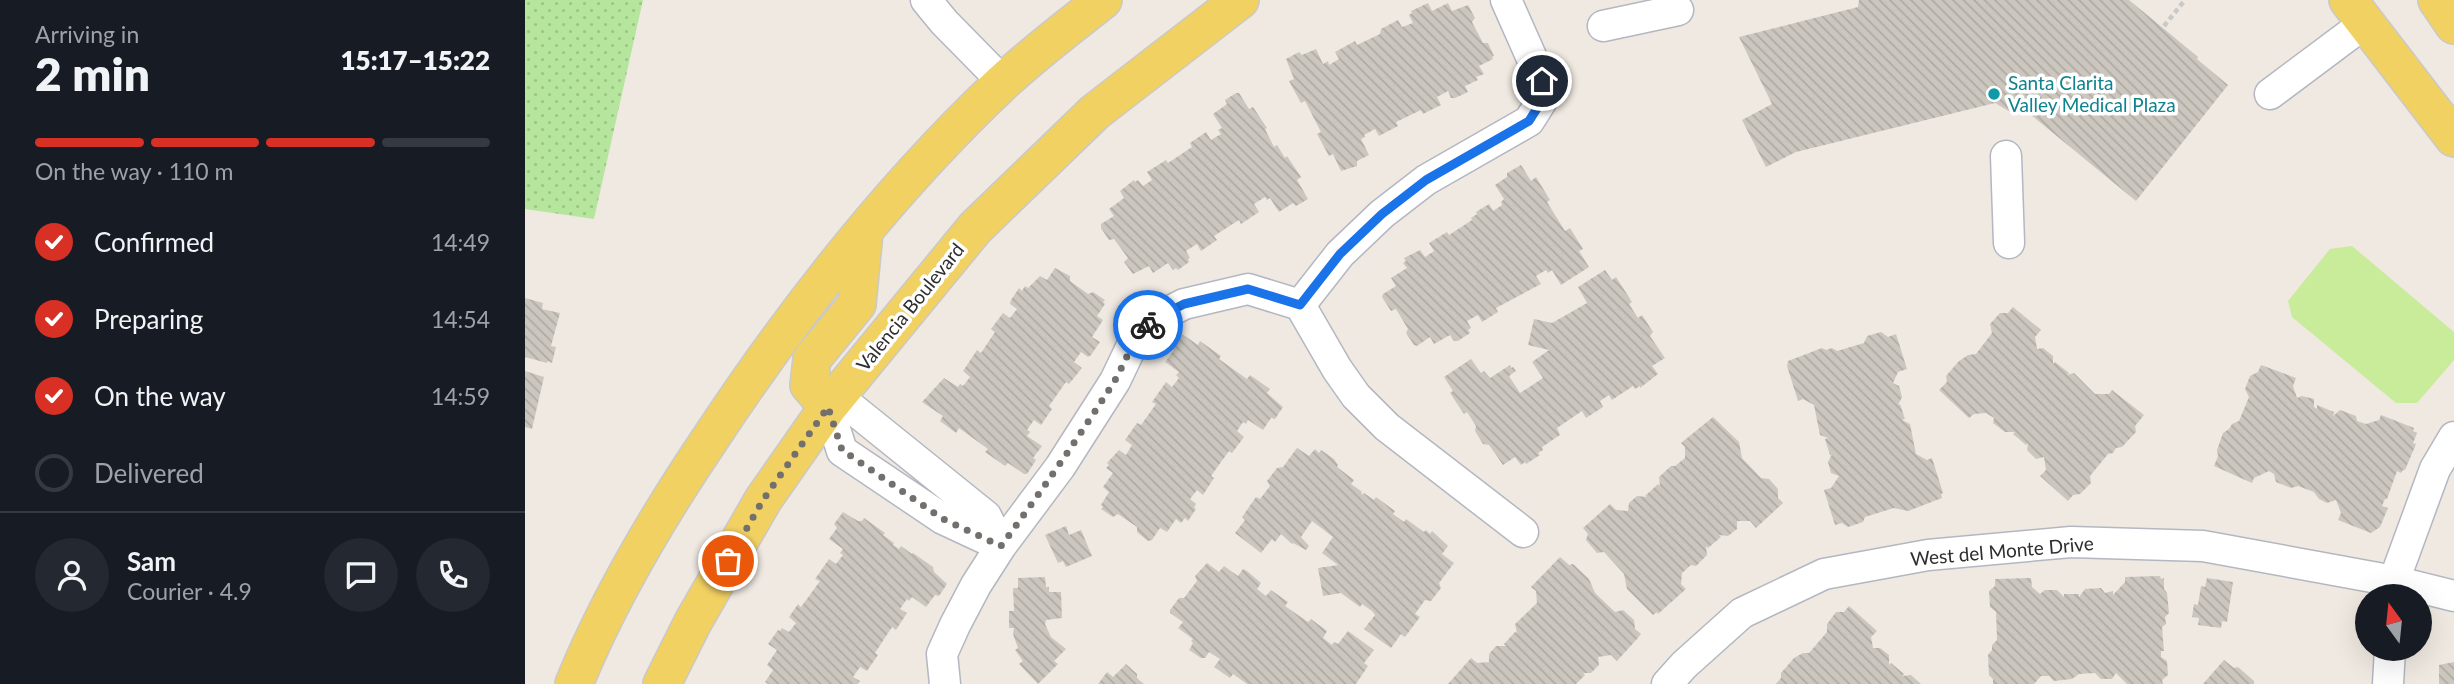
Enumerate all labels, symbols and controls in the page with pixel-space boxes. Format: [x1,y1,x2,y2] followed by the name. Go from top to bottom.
[35,20,139,48] text: Arriving in
[340,44,490,76] text: 15:17–15:22
[35,46,150,101] text: 2 min
[1512,51,1572,111] pin
[1523,62,1561,100] icon: home
[2008,71,2176,116] place label: Santa Clarita Valley Medical Plaza
[1986,86,2002,102] marker: Santa Clarita Valley Medical Plaza
[35,157,234,185] text: On the way · 110 m
[35,223,73,261] icon: check
[94,226,214,258] text: Confirmed
[431,228,490,256] text: 14:49
[851,238,968,375] street label: Valencia Boulevard
[1113,290,1183,360] courier
[35,300,73,338] icon: check
[94,303,203,335] text: Preparing
[431,305,490,333] text: 14:54
[1129,306,1167,344] icon: bike
[35,377,73,415] icon: check
[94,380,226,412] text: On the way
[431,382,490,410] text: 14:59
[94,457,204,489] text: Delivered
[698,531,758,591] pin
[1909,531,2095,570] street label: West del Monte Drive
[35,538,109,612] button: person
[324,538,398,612] button: chat
[416,538,490,612] button: phone
[709,542,747,580] icon: bag
[127,545,176,577] text: Sam
[127,577,252,605] text: Courier · 4.9
[2355,584,2433,662] north arrow
[2355,584,2432,661] map controls

